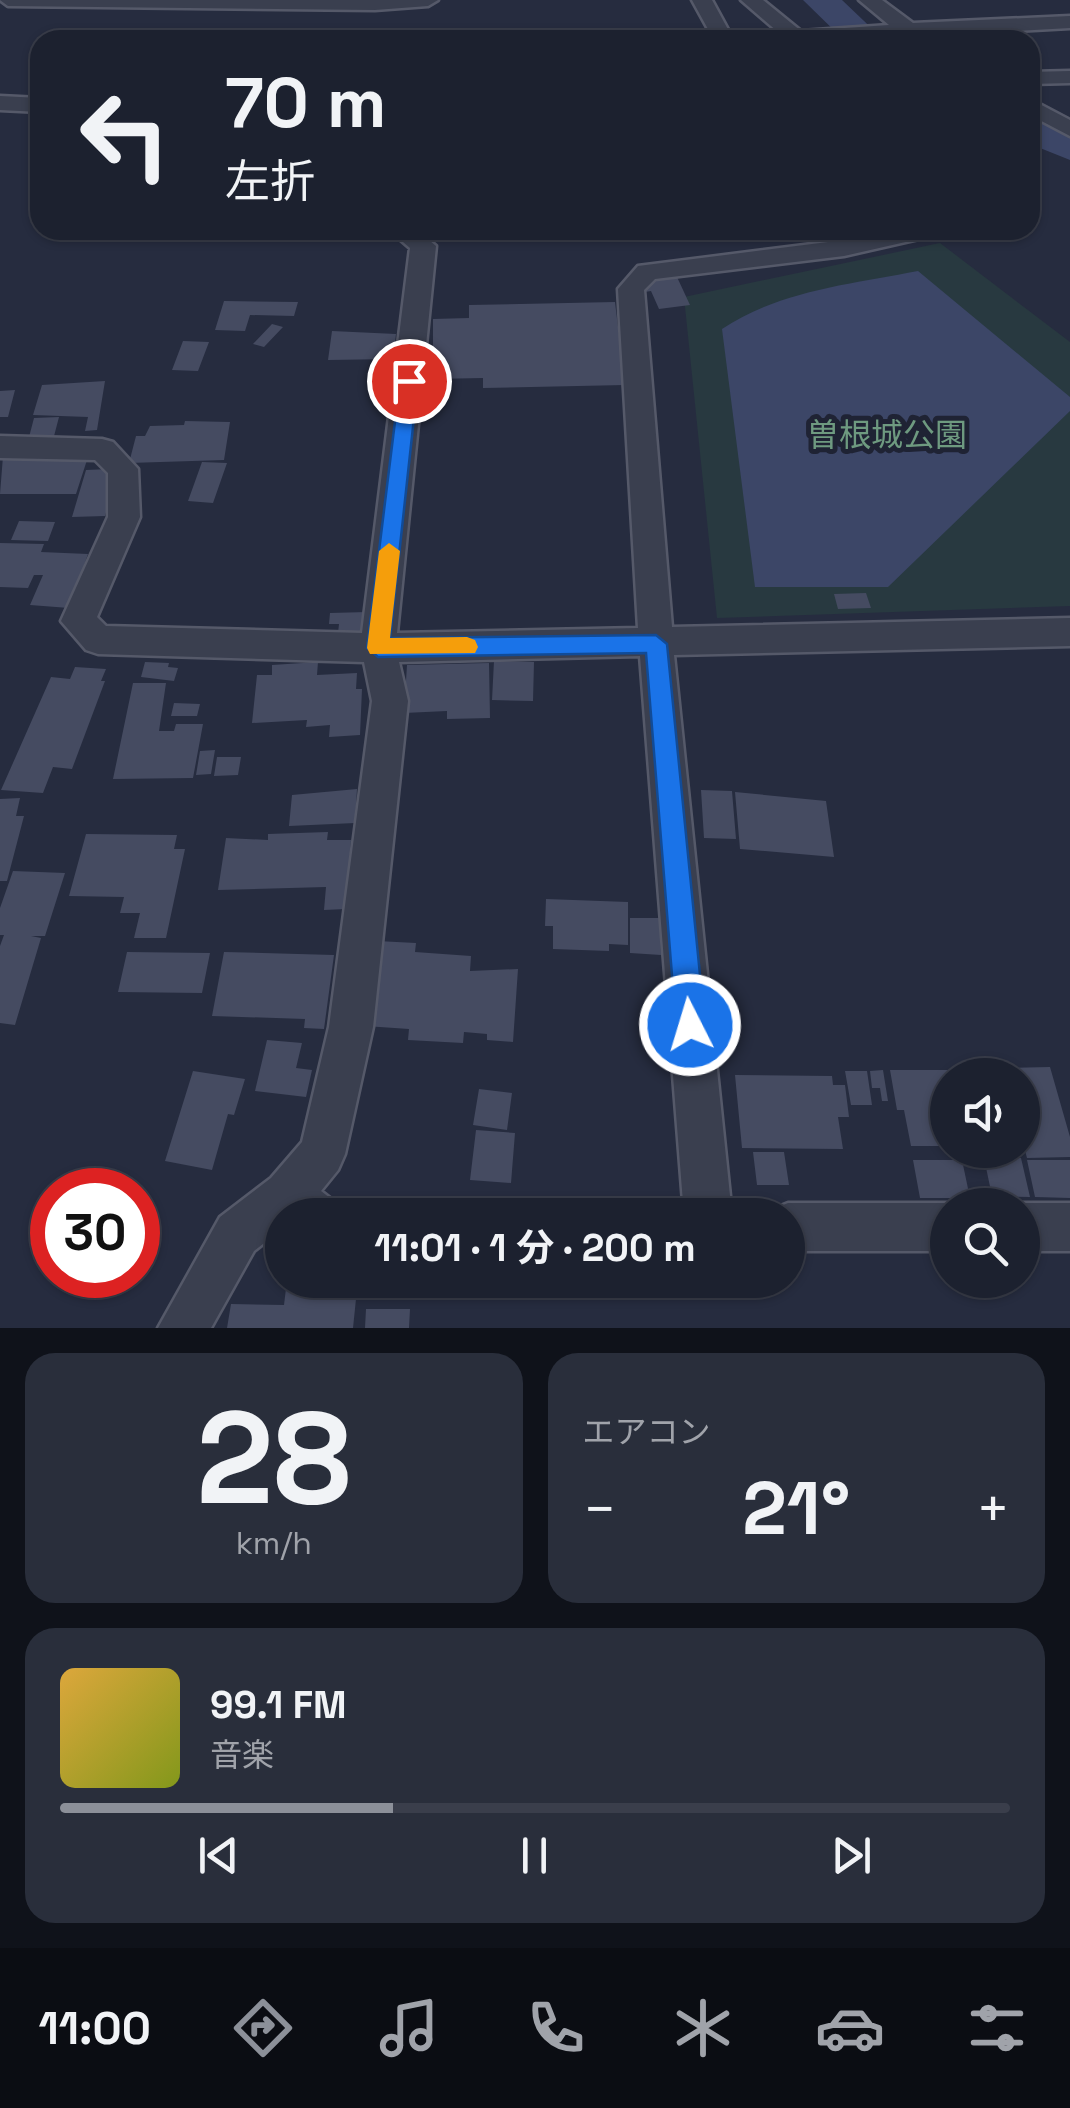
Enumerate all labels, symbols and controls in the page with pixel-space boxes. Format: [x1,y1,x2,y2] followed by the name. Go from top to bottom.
[225,58,386,147] text: 70 m
[60,70,190,200] icon: left
[225,153,315,210] text: 左折
[367,339,452,424] pin
[382,354,437,409] icon: arrive
[807,415,967,455] park label: 曽根城公園
[638,973,742,1077] position arrow
[930,1058,1040,1298] map controls
[930,1058,1040,1168] button: sound
[30,1168,160,1298] speed limit sign: 30
[930,1188,1040,1298] button: search
[374,1224,696,1272] text: 11:01 · 1 分 · 200 m
[196,1375,351,1541] text: 28
[583,1412,711,1452] text: エアコン
[742,1460,850,1556] text: 21°
[583,1474,617,1544] text: −
[976,1474,1010,1544] text: +
[236,1523,312,1563] text: km/h
[210,1681,347,1729] text: 99.1 FM
[210,1735,274,1775] text: 音楽
[191,1828,246,1883] icon: previous
[507,1828,562,1883] icon: pause
[824,1828,879,1883] icon: next
[228,1993,298,2063] icon: directions
[374,1993,444,2063] icon: music
[521,1993,591,2063] icon: phone
[668,1993,738,2063] icon: climate
[815,1993,885,2063] icon: car
[962,1993,1032,2063] icon: filters
[38,2000,151,2057] text: 11:00

